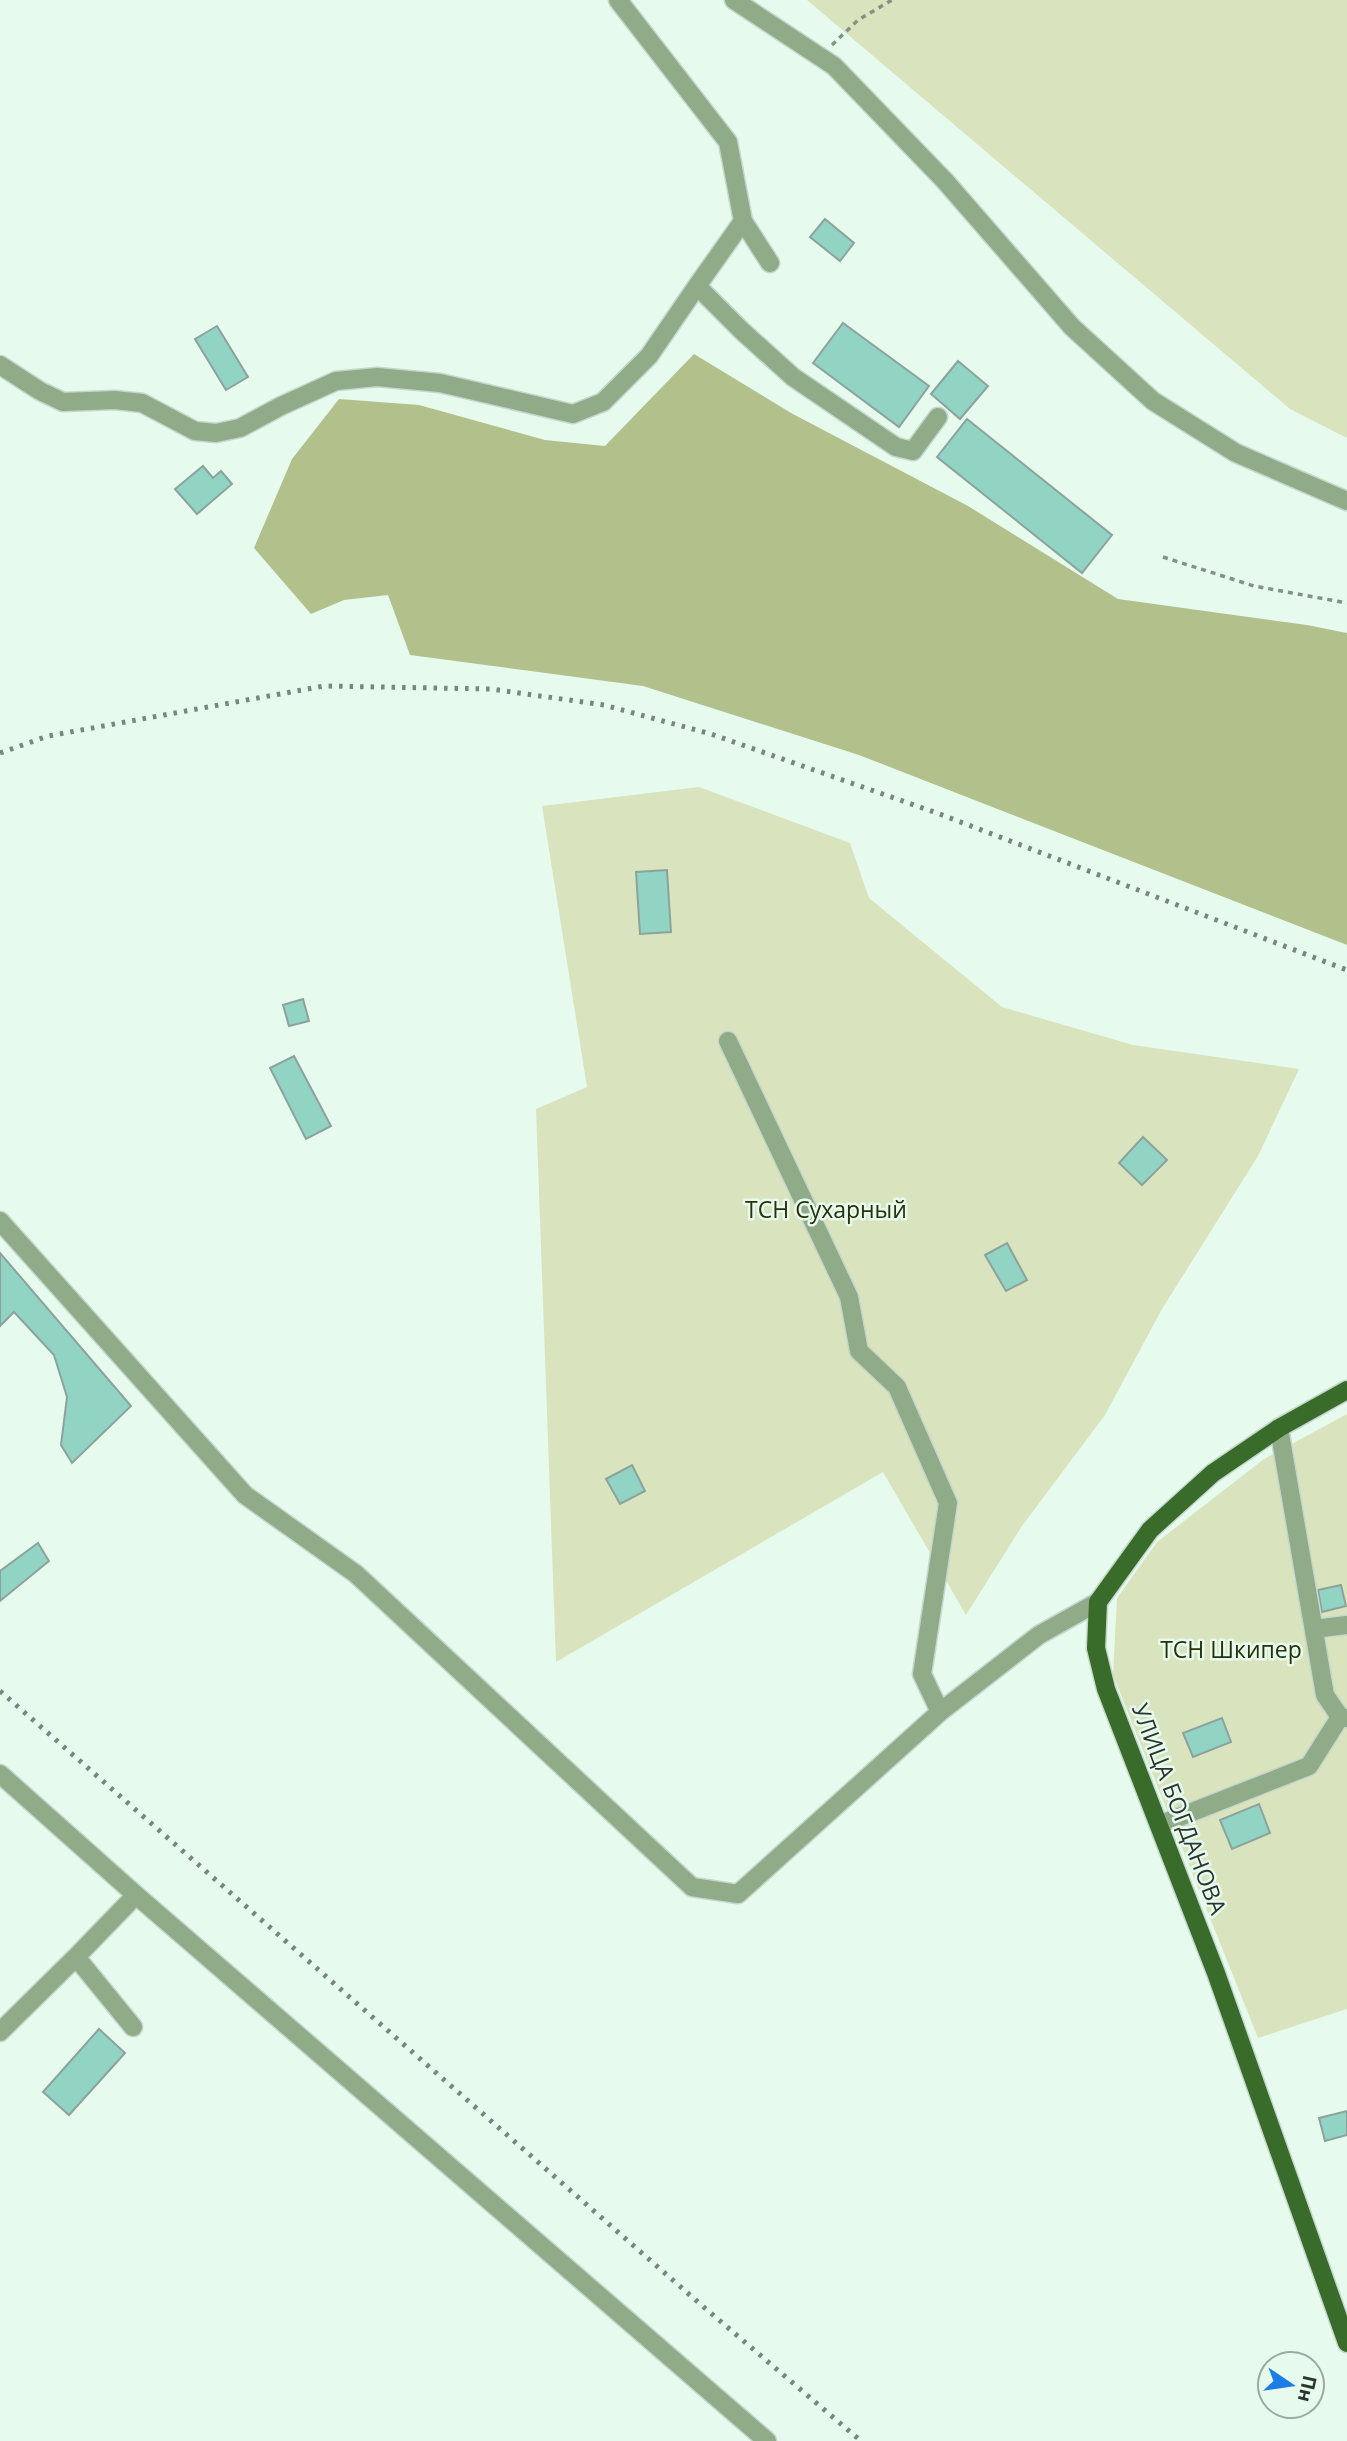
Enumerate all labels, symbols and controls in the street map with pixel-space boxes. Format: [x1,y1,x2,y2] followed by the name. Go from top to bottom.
[745,1193,907,1225] park label: ТСН Сухарный
[1160,1633,1302,1665] park label: ТСН Шкипер
[1125,1698,1235,1919] street label: УЛИЦА БОГДАНОВА
[1256,2350,1326,2420] north arrow
[1292,2373,1323,2405] text: Пн

